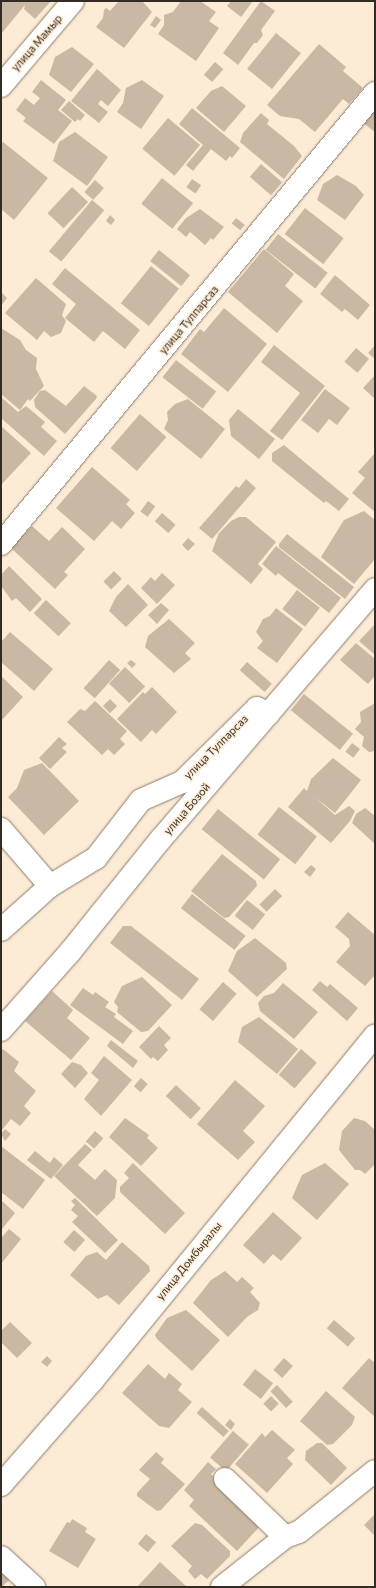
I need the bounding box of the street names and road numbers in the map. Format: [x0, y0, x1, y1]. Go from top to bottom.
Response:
street label: улица Мамыр [9, 12, 65, 74]
street label: улица Тулпарсаз [157, 283, 221, 357]
street label: улица Тулпарсаз [181, 712, 251, 782]
street label: улица Бозой [161, 781, 213, 837]
street label: улица Домбыралы [154, 1219, 224, 1303]

